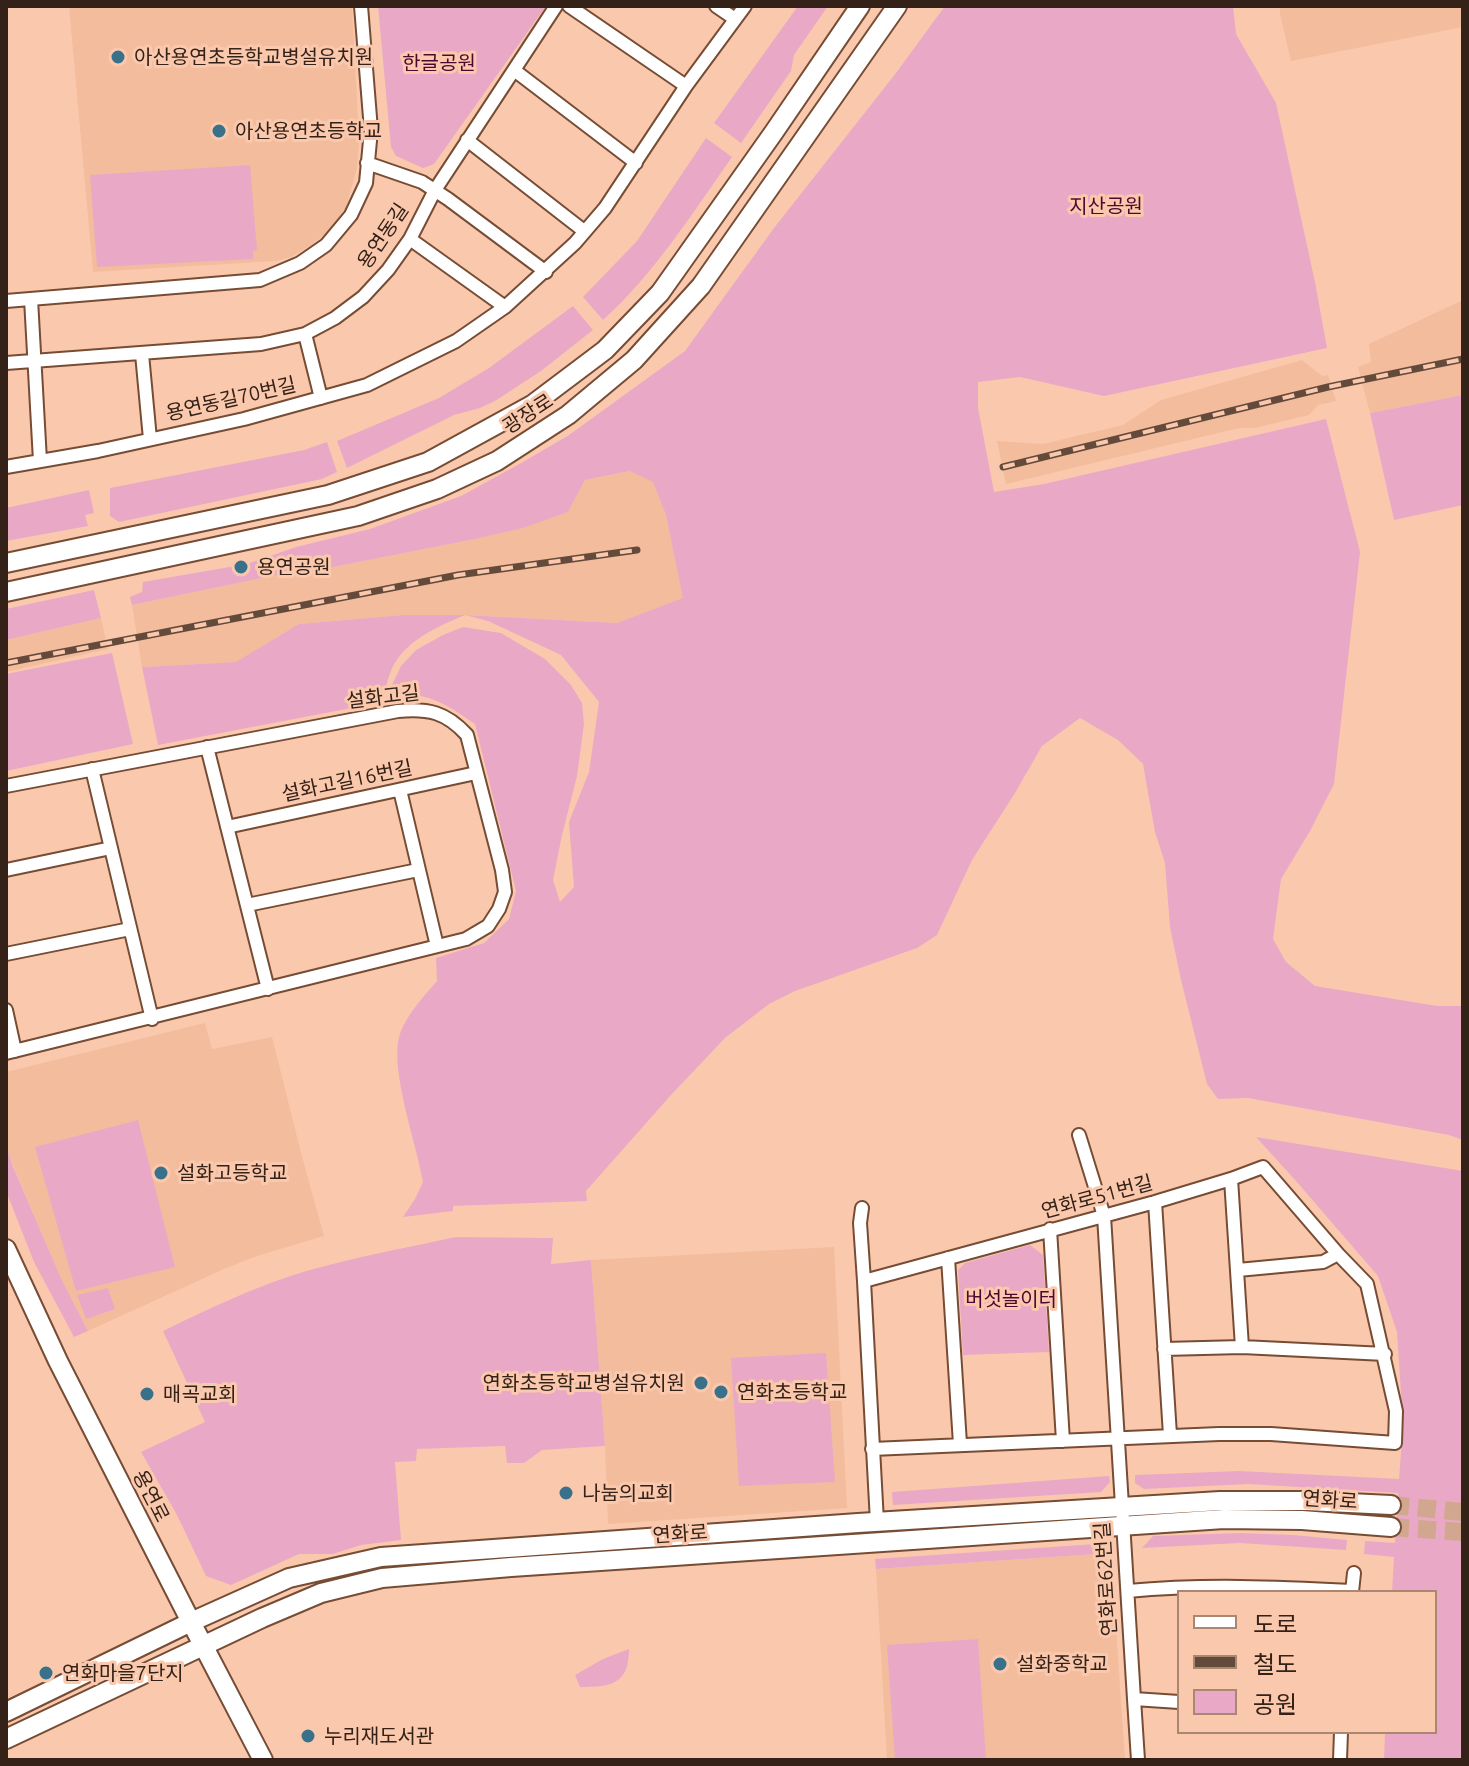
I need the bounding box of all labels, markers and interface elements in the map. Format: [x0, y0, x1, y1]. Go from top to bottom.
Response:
place label: 아산용연초등학교병설유치원 [134, 45, 373, 69]
marker: 아산용연초등학교병설유치원 [109, 48, 127, 66]
park label: 한글공원 [402, 51, 476, 75]
place label: 아산용연초등학교 [235, 119, 382, 143]
marker: 아산용연초등학교 [210, 122, 228, 140]
park label: 지산공원 [1069, 194, 1143, 218]
street label: 용연동길 [352, 199, 414, 273]
street label: 용연동길70번길 [164, 372, 298, 426]
street label: 광장로 [498, 389, 558, 439]
place label: 용연공원 [257, 555, 331, 579]
marker: 용연공원 [232, 558, 250, 576]
street label: 설화고길 [345, 681, 421, 713]
street label: 설화고길16번길 [279, 755, 415, 807]
place label: 설화고등학교 [177, 1161, 287, 1185]
marker: 설화고등학교 [152, 1164, 170, 1182]
street label: 연화로51번길 [1039, 1171, 1155, 1223]
park label: 버섯놀이터 [965, 1287, 1057, 1311]
place label: 연화초등학교병설유치원 [483, 1371, 685, 1395]
marker: 연화초등학교병설유치원 [692, 1374, 710, 1392]
place label: 연화초등학교 [737, 1380, 847, 1404]
place label: 매곡교회 [163, 1382, 237, 1406]
marker: 연화초등학교 [712, 1383, 730, 1401]
marker: 매곡교회 [138, 1385, 156, 1403]
street label: 용연로 [128, 1466, 174, 1526]
place label: 나눔의교회 [582, 1481, 674, 1505]
marker: 나눔의교회 [557, 1484, 575, 1502]
street label: 연화로 [1302, 1486, 1358, 1514]
street label: 연화로 [652, 1520, 708, 1548]
street label: 연화로62번길 [1090, 1521, 1122, 1637]
legend [1177, 1590, 1437, 1734]
text: 도로 [1253, 1611, 1297, 1638]
text: 철도 [1253, 1651, 1297, 1678]
place label: 설화중학교 [1016, 1652, 1108, 1676]
marker: 설화중학교 [991, 1655, 1009, 1673]
place label: 연화마을7단지 [62, 1661, 184, 1685]
marker: 연화마을7단지 [37, 1664, 55, 1682]
text: 공원 [1253, 1691, 1297, 1718]
place label: 누리재도서관 [324, 1724, 434, 1748]
marker: 누리재도서관 [299, 1727, 317, 1745]

